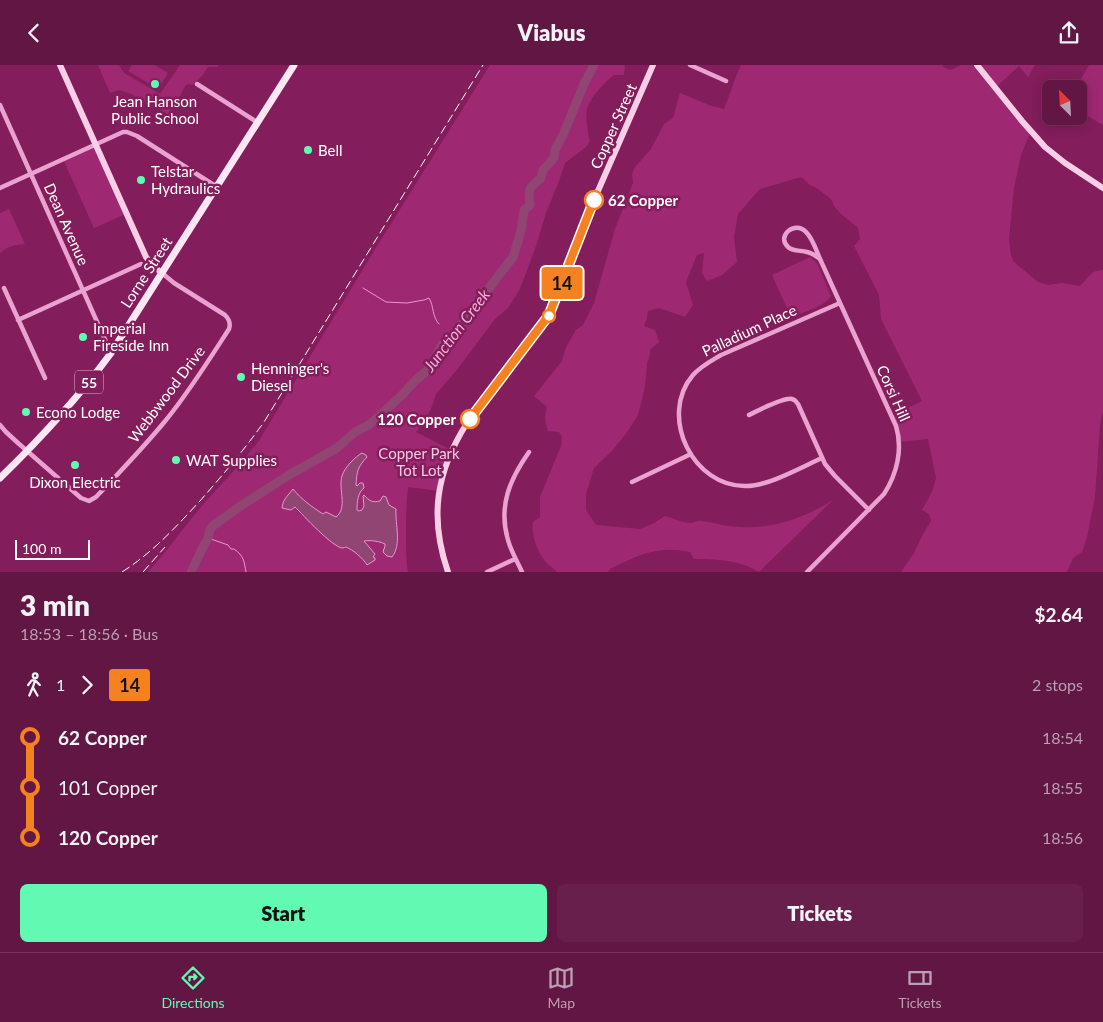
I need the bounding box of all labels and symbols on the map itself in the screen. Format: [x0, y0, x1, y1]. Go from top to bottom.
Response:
marker: Jean Hanson Public School [149, 78, 161, 90]
street label: Copper Street [586, 80, 640, 171]
north arrow [1042, 80, 1088, 125]
place label: Jean Hanson Public School [111, 92, 199, 127]
place label: Bell [318, 141, 343, 159]
marker: Bell [302, 144, 314, 156]
place label: Telstar Hydraulics [151, 162, 220, 197]
marker: Telstar Hydraulics [135, 174, 147, 186]
street label: Dean Avenue [41, 180, 93, 268]
marker: 62 Copper [584, 190, 604, 210]
place label: 62 Copper [608, 191, 678, 209]
street label: Lorne Street [116, 233, 176, 311]
line badge: 14 [540, 267, 584, 299]
water label: Junction Creek [418, 285, 493, 376]
street label: Palladium Place [699, 300, 799, 360]
unlabelled marker [542, 309, 556, 323]
place label: Imperial Fireside Inn [93, 319, 169, 354]
marker: Imperial Fireside Inn [77, 331, 89, 343]
street label: Webbwood Drive [124, 342, 208, 446]
place label: Henninger's Diesel [251, 359, 329, 394]
street label: Corsi Hill [874, 362, 914, 424]
road number: 55 [75, 371, 103, 393]
marker: Henninger's Diesel [235, 371, 247, 383]
place label: Econo Lodge [36, 403, 120, 421]
marker: Econo Lodge [20, 406, 32, 418]
marker: 120 Copper [460, 409, 480, 429]
place label: 120 Copper [377, 410, 456, 428]
park label: Copper Park Tot Lot [378, 444, 460, 479]
place label: WAT Supplies [186, 451, 277, 469]
marker: WAT Supplies [170, 454, 182, 466]
marker: Dixon Electric [69, 459, 81, 471]
place label: Dixon Electric [29, 473, 121, 491]
scale bar [15, 537, 90, 560]

